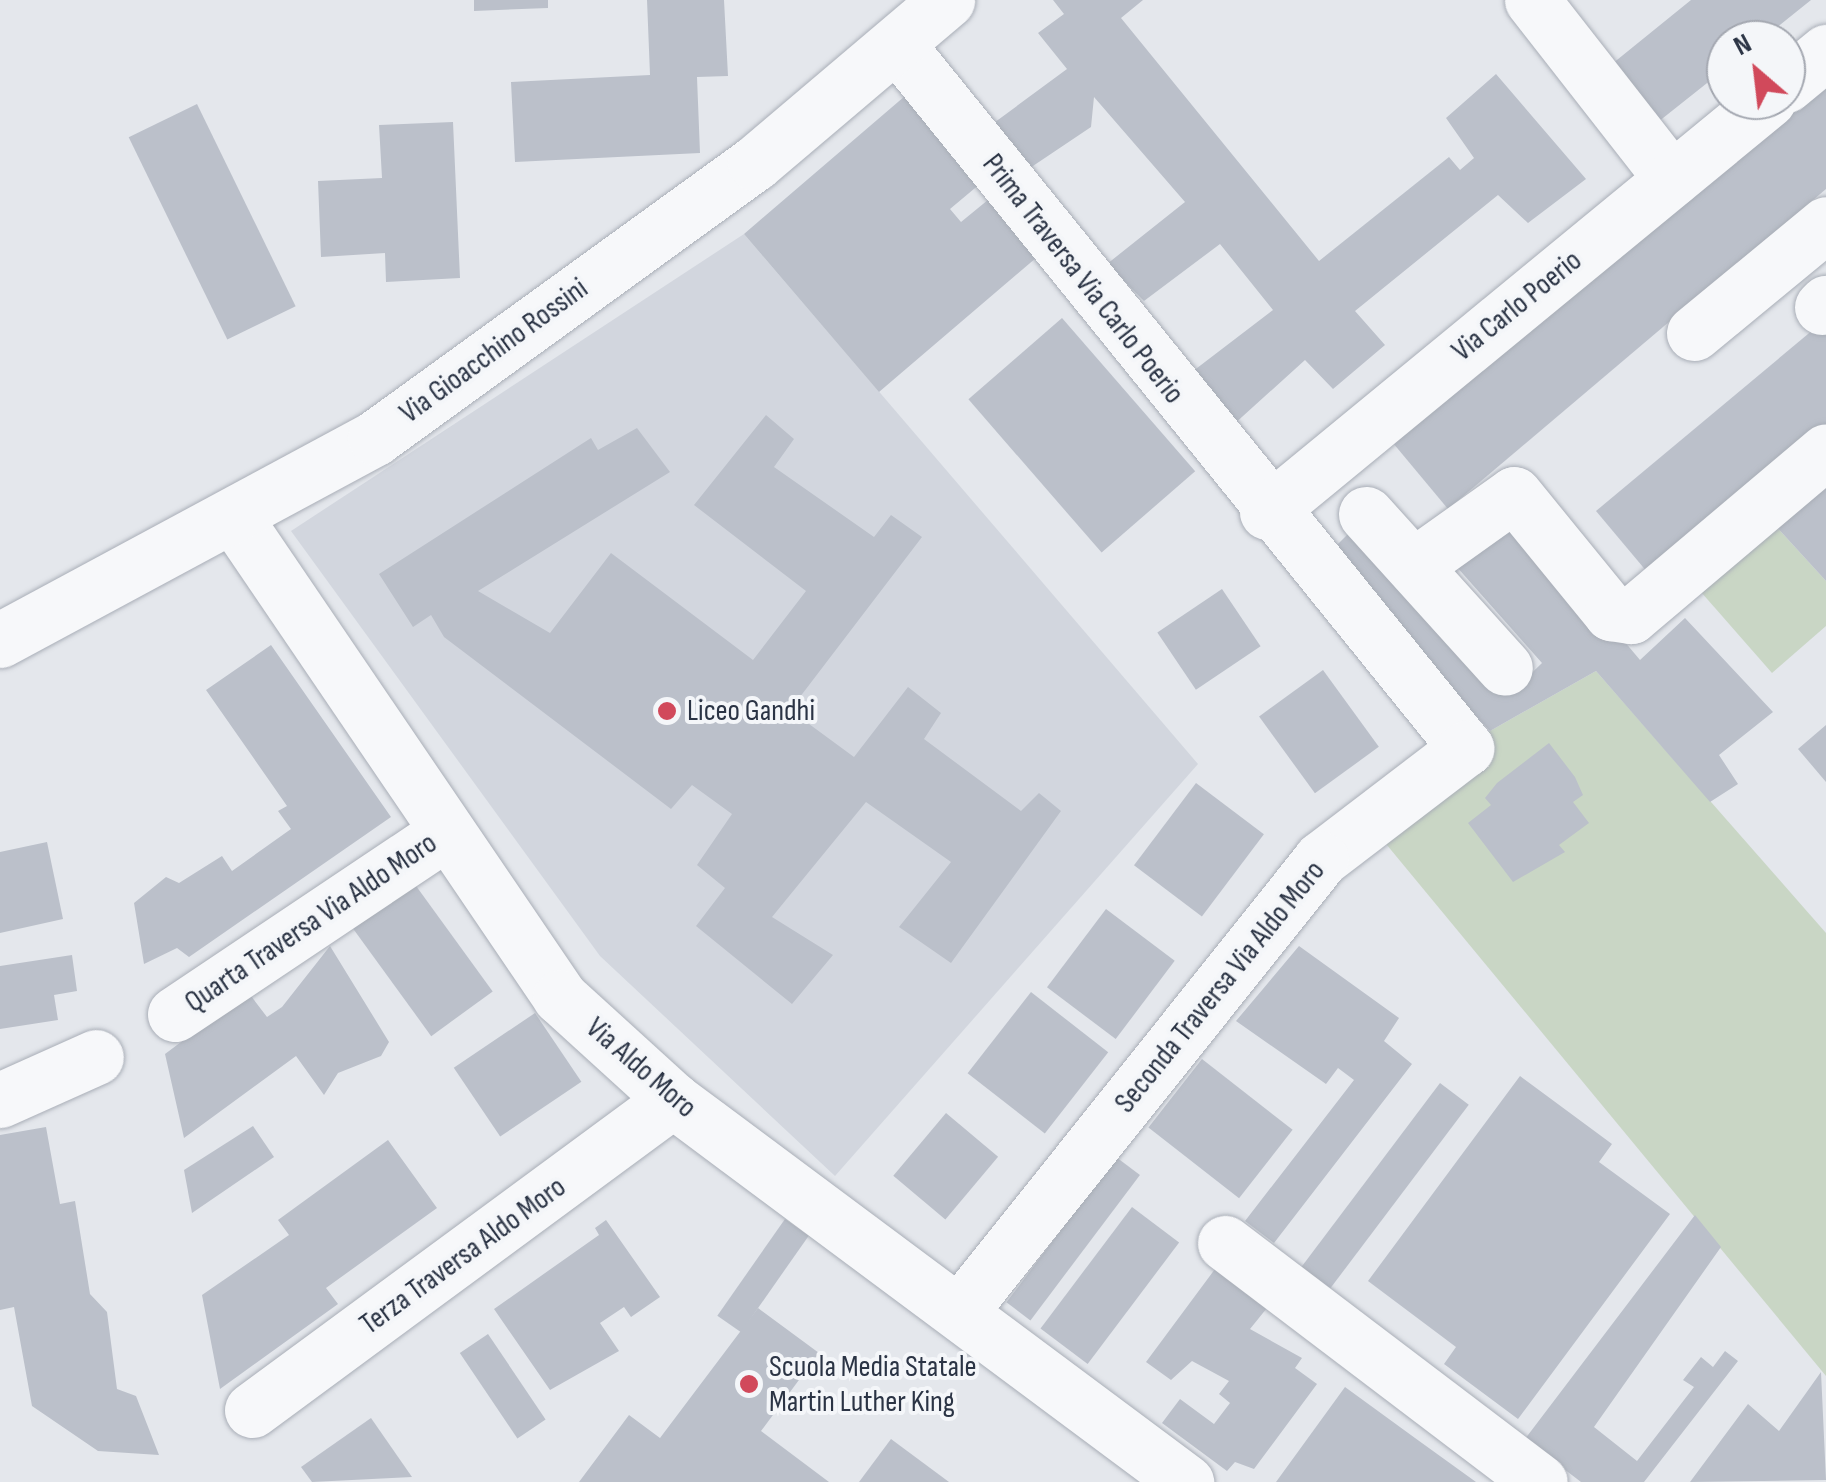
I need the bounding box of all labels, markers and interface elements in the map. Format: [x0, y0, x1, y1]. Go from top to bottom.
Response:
north arrow [1706, 20, 1806, 120]
text: N [1728, 27, 1757, 63]
street label: Prima Traversa Via Carlo Poerio [974, 147, 1192, 411]
street label: Via Carlo Poerio [1445, 243, 1589, 369]
street label: Via Gioacchino Rossini [393, 271, 595, 431]
place label: Liceo Gandhi [687, 693, 815, 729]
marker: Liceo Gandhi [656, 700, 678, 722]
street label: Quarta Traversa Via Aldo Moro [178, 825, 444, 1021]
street label: Seconda Traversa Via Aldo Moro [1107, 854, 1333, 1120]
street label: Via Aldo Moro [578, 1010, 704, 1126]
street label: Terza Traversa Aldo Moro [353, 1169, 573, 1343]
place label: Scuola Media Statale Martin Luther King [769, 1349, 977, 1420]
marker: Scuola Media Statale Martin Luther King [738, 1373, 760, 1395]

